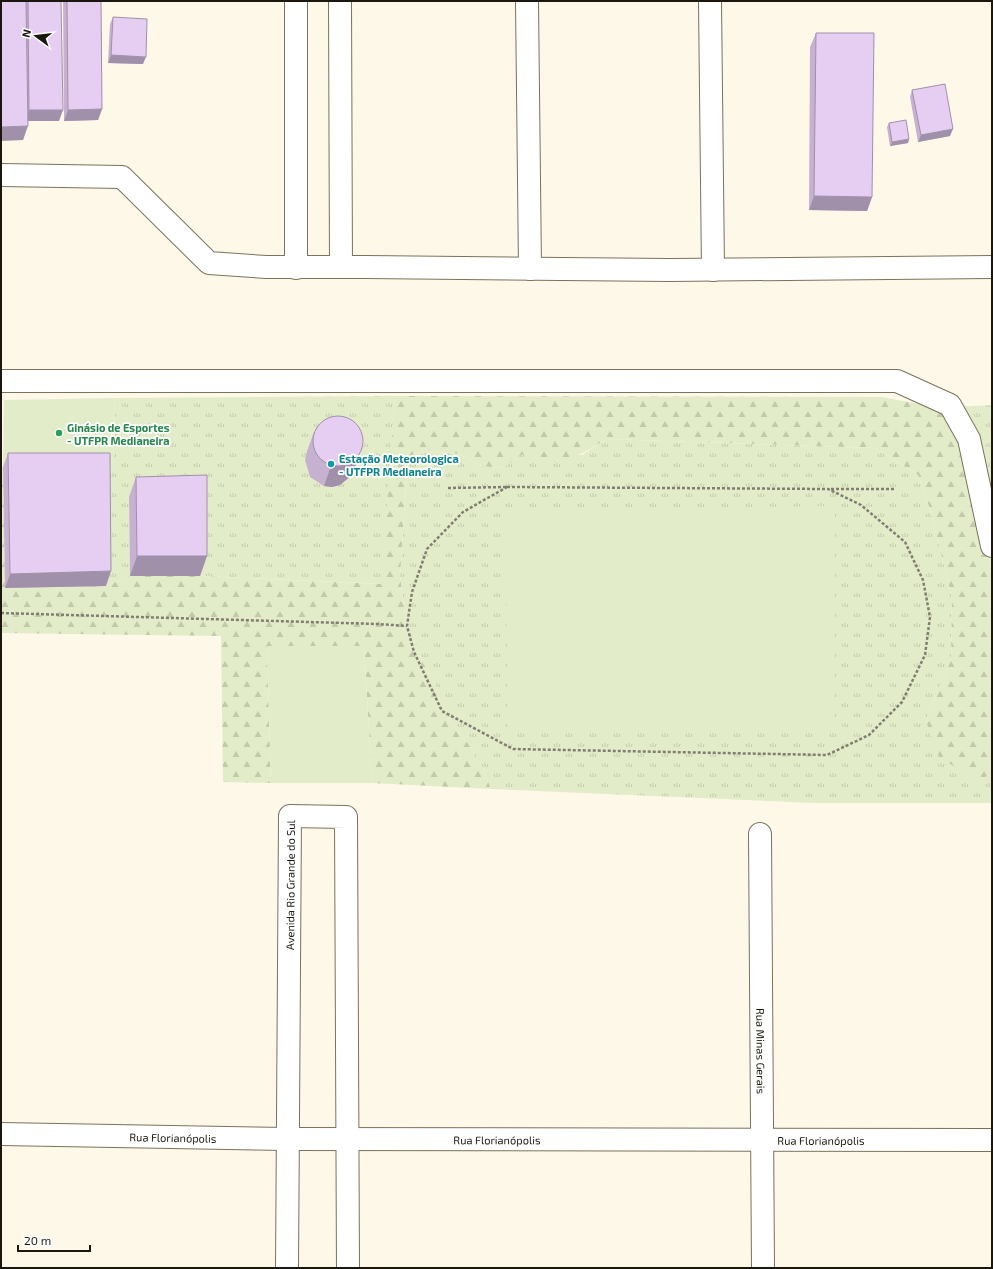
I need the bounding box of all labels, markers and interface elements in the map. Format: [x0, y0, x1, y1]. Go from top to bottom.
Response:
north arrow [16, 16, 56, 56]
text: N [19, 28, 33, 39]
place label: Ginásio de Esportes - UTFPR Medianeira [67, 421, 170, 447]
marker: Ginásio de Esportes - UTFPR Medianeira [54, 428, 64, 438]
place label: Estação Meteorologica - UTFPR Medianeira [339, 452, 459, 478]
marker: Estação Meteorologica - UTFPR Medianeira [326, 459, 336, 469]
street label: Avenida Rio Grande do Sul [283, 819, 296, 950]
street label: Rua Minas Gerais [755, 1008, 768, 1095]
street label: Rua Florianópolis [129, 1130, 217, 1144]
street label: Rua Florianópolis [453, 1133, 541, 1146]
street label: Rua Florianópolis [777, 1133, 865, 1146]
scale bar [18, 1227, 90, 1253]
text: 20 m [24, 1233, 51, 1247]

